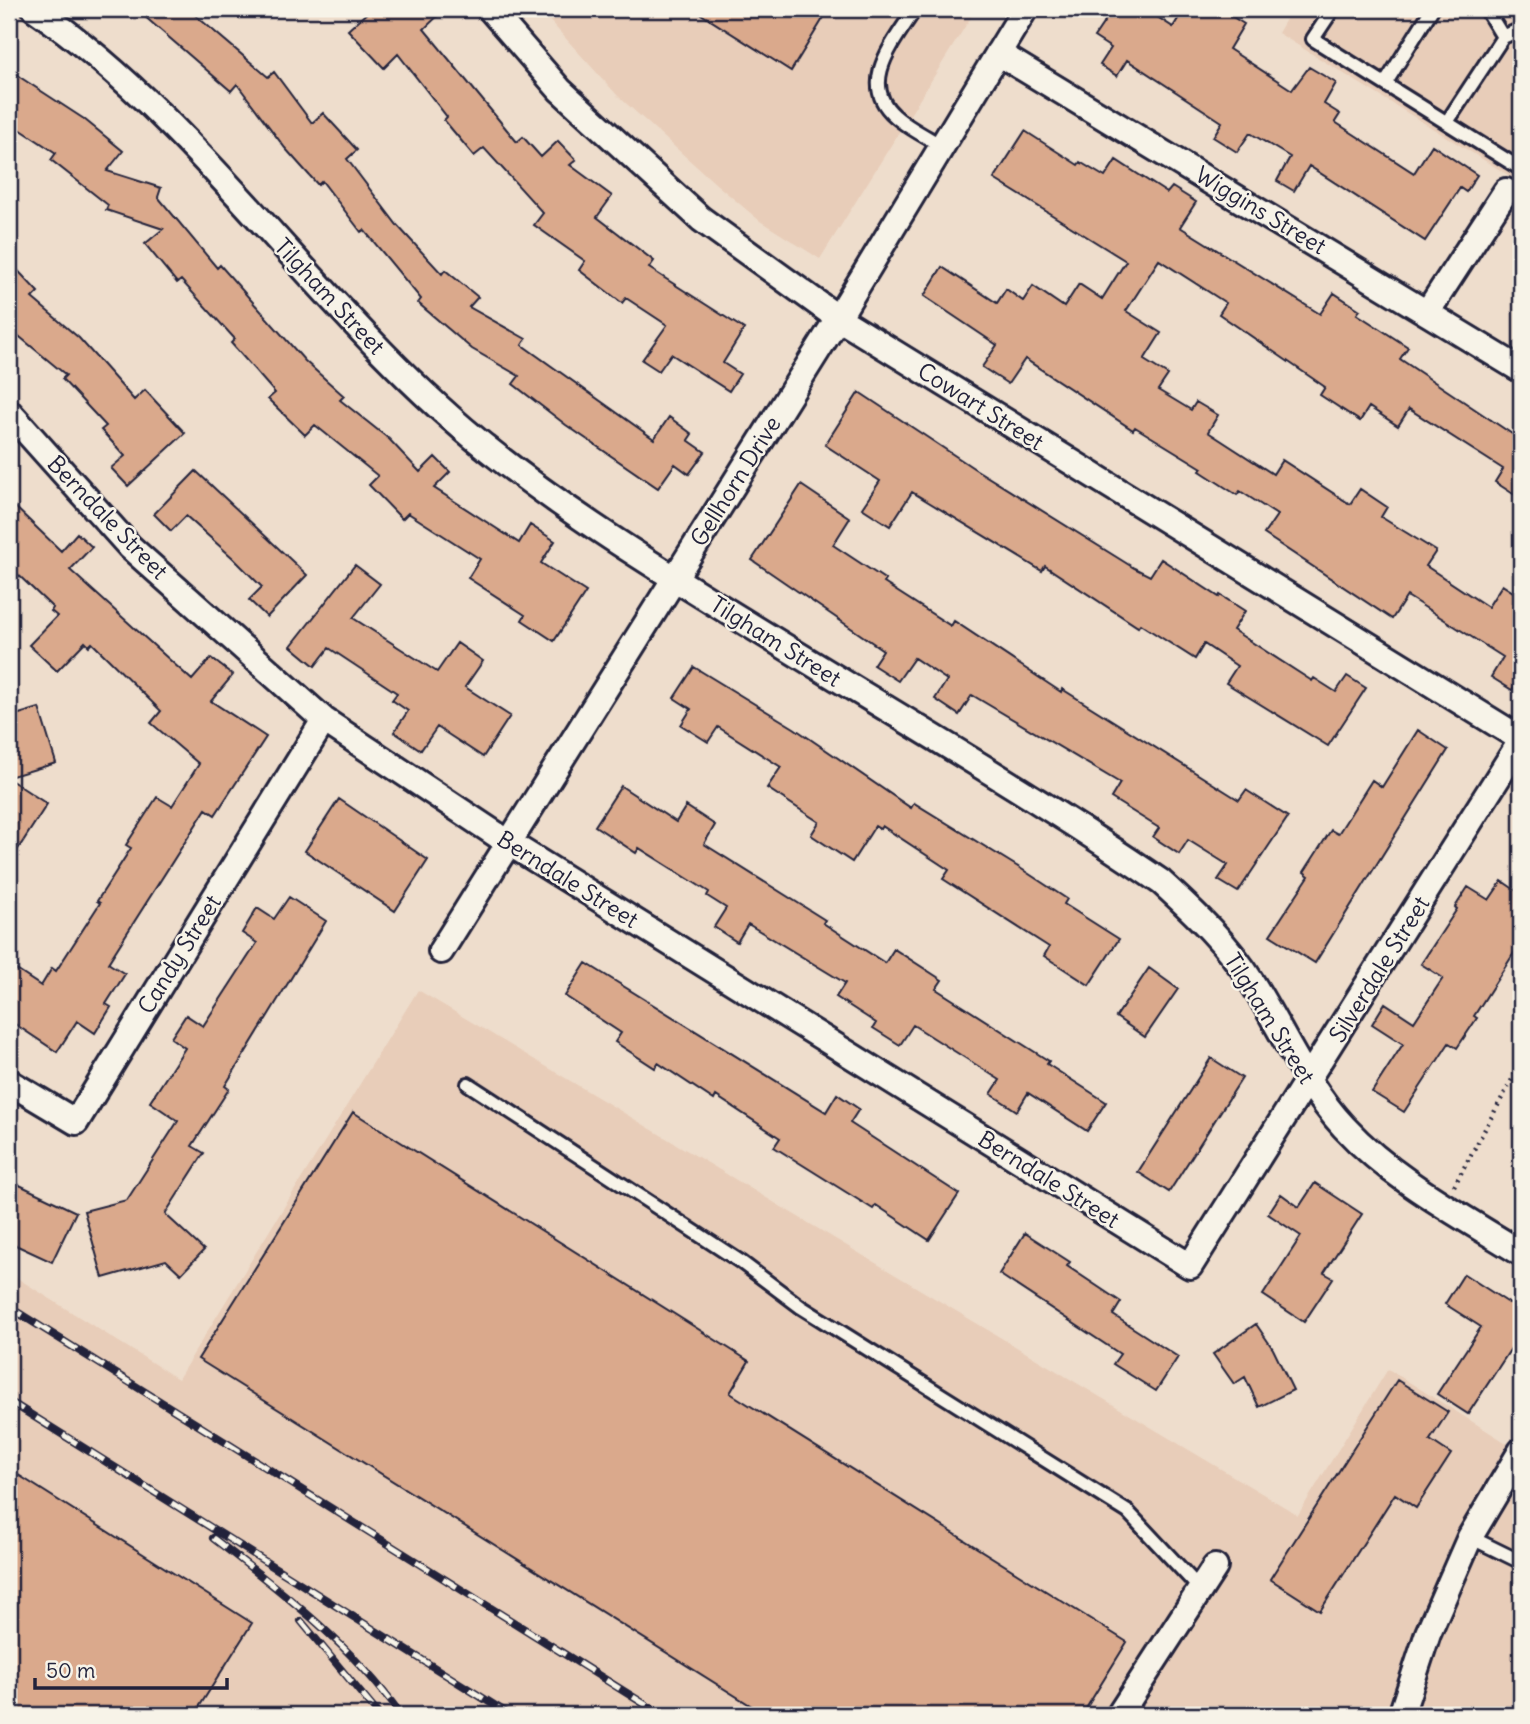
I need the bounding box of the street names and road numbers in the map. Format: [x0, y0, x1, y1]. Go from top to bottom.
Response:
street label: Wiggins Street [1190, 160, 1332, 261]
street label: Tilgham Street [269, 232, 391, 360]
street label: Cowart Street [913, 356, 1050, 456]
street label: Gellhorn Drive [683, 411, 787, 551]
street label: Berndale Street [42, 449, 175, 585]
street label: Tilgham Street [705, 589, 847, 693]
street label: Berndale Street [492, 824, 644, 934]
street label: Candy Street [131, 889, 227, 1019]
street label: Silverdale Street [1322, 890, 1436, 1047]
street label: Tilgham Street [1218, 947, 1322, 1089]
street label: Berndale Street [973, 1124, 1125, 1234]

